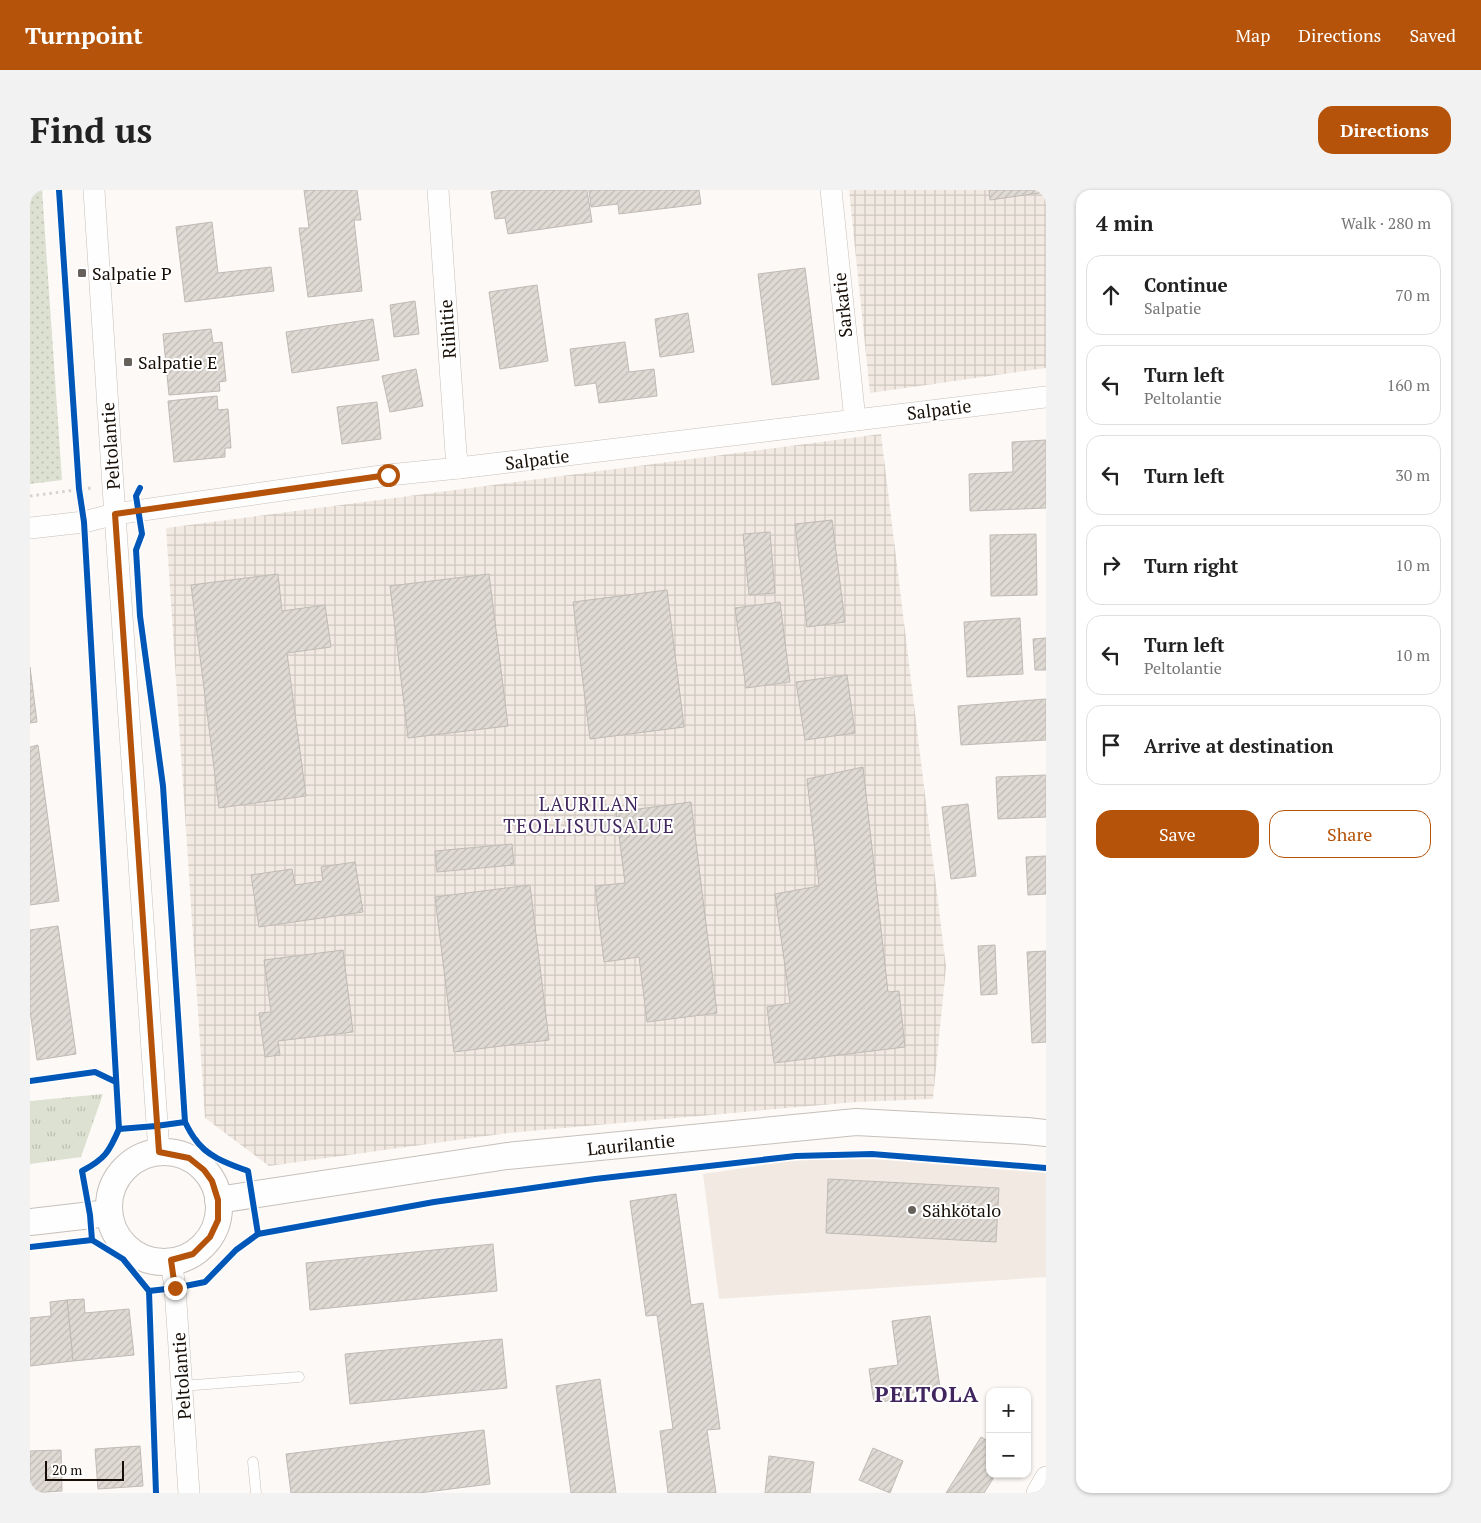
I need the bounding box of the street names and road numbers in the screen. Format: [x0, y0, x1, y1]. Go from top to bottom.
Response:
street label: Sarkatie [827, 271, 857, 339]
street label: Riihitie [433, 299, 461, 359]
street label: Salpatie [905, 393, 973, 425]
street label: Peltolantie [95, 401, 125, 491]
street label: Salpatie [503, 443, 571, 475]
street label: Laurilantie [586, 1127, 676, 1161]
street label: Peltolantie [166, 1331, 196, 1421]

